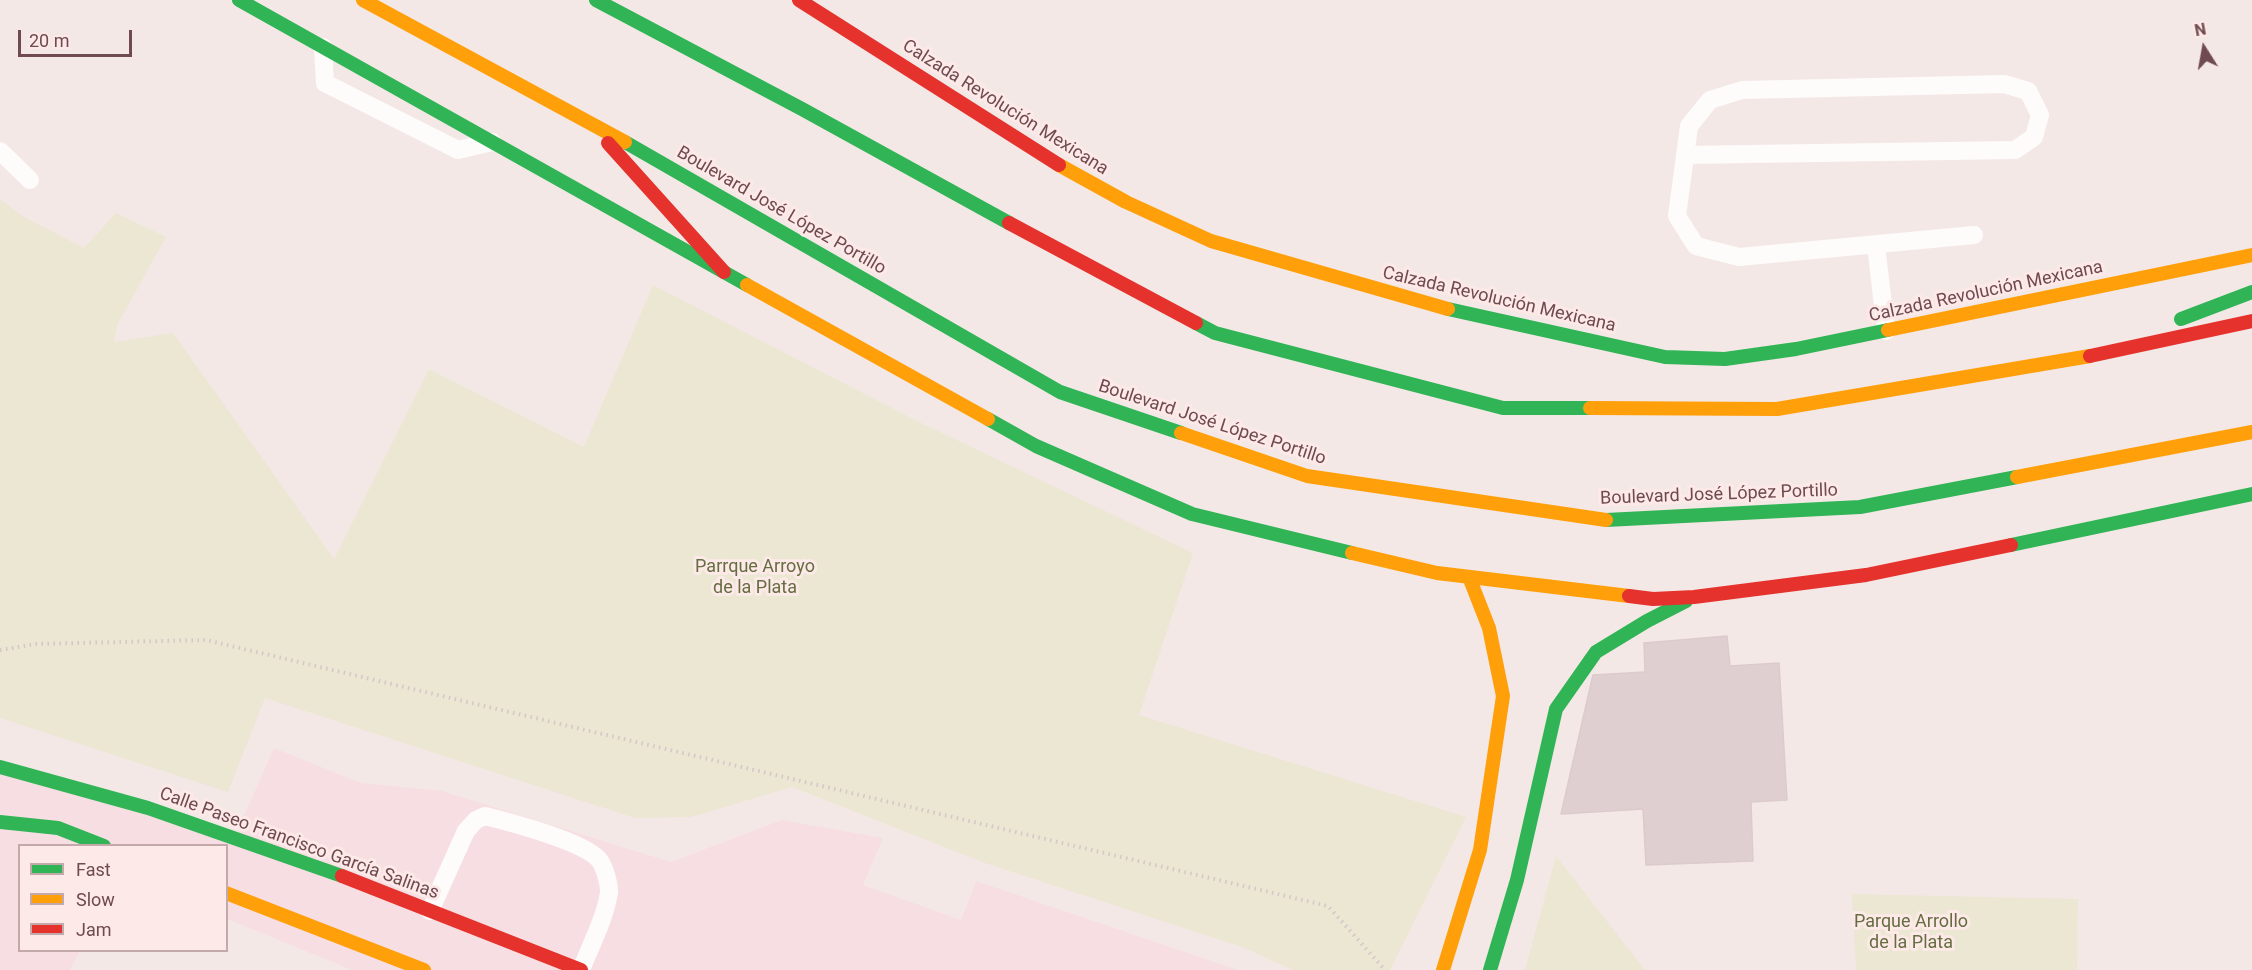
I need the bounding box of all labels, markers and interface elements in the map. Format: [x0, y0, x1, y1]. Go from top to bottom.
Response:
scale bar [21, 18, 135, 56]
north arrow [2174, 18, 2234, 78]
text: N [2193, 19, 2208, 40]
text: 20 m [29, 30, 69, 51]
street label: Calzada Revolución Mexicana [898, 36, 1112, 180]
street label: Boulevard José López Portillo [673, 142, 889, 280]
street label: Calzada Revolución Mexicana [1867, 257, 2105, 327]
street label: Calzada Revolución Mexicana [1380, 263, 1618, 337]
street label: Boulevard José López Portillo [1095, 376, 1329, 470]
street label: Boulevard José López Portillo [1600, 480, 1838, 510]
park label: Parrque Arroyo de la Plata [695, 556, 815, 598]
street label: Calle Paseo Francisco García Salinas [156, 783, 442, 905]
legend [18, 844, 228, 952]
text: Fast [76, 859, 111, 880]
text: Slow [76, 889, 115, 910]
park label: Parque Arrollo de la Plata [1854, 911, 1968, 954]
text: Jam [76, 919, 112, 940]

